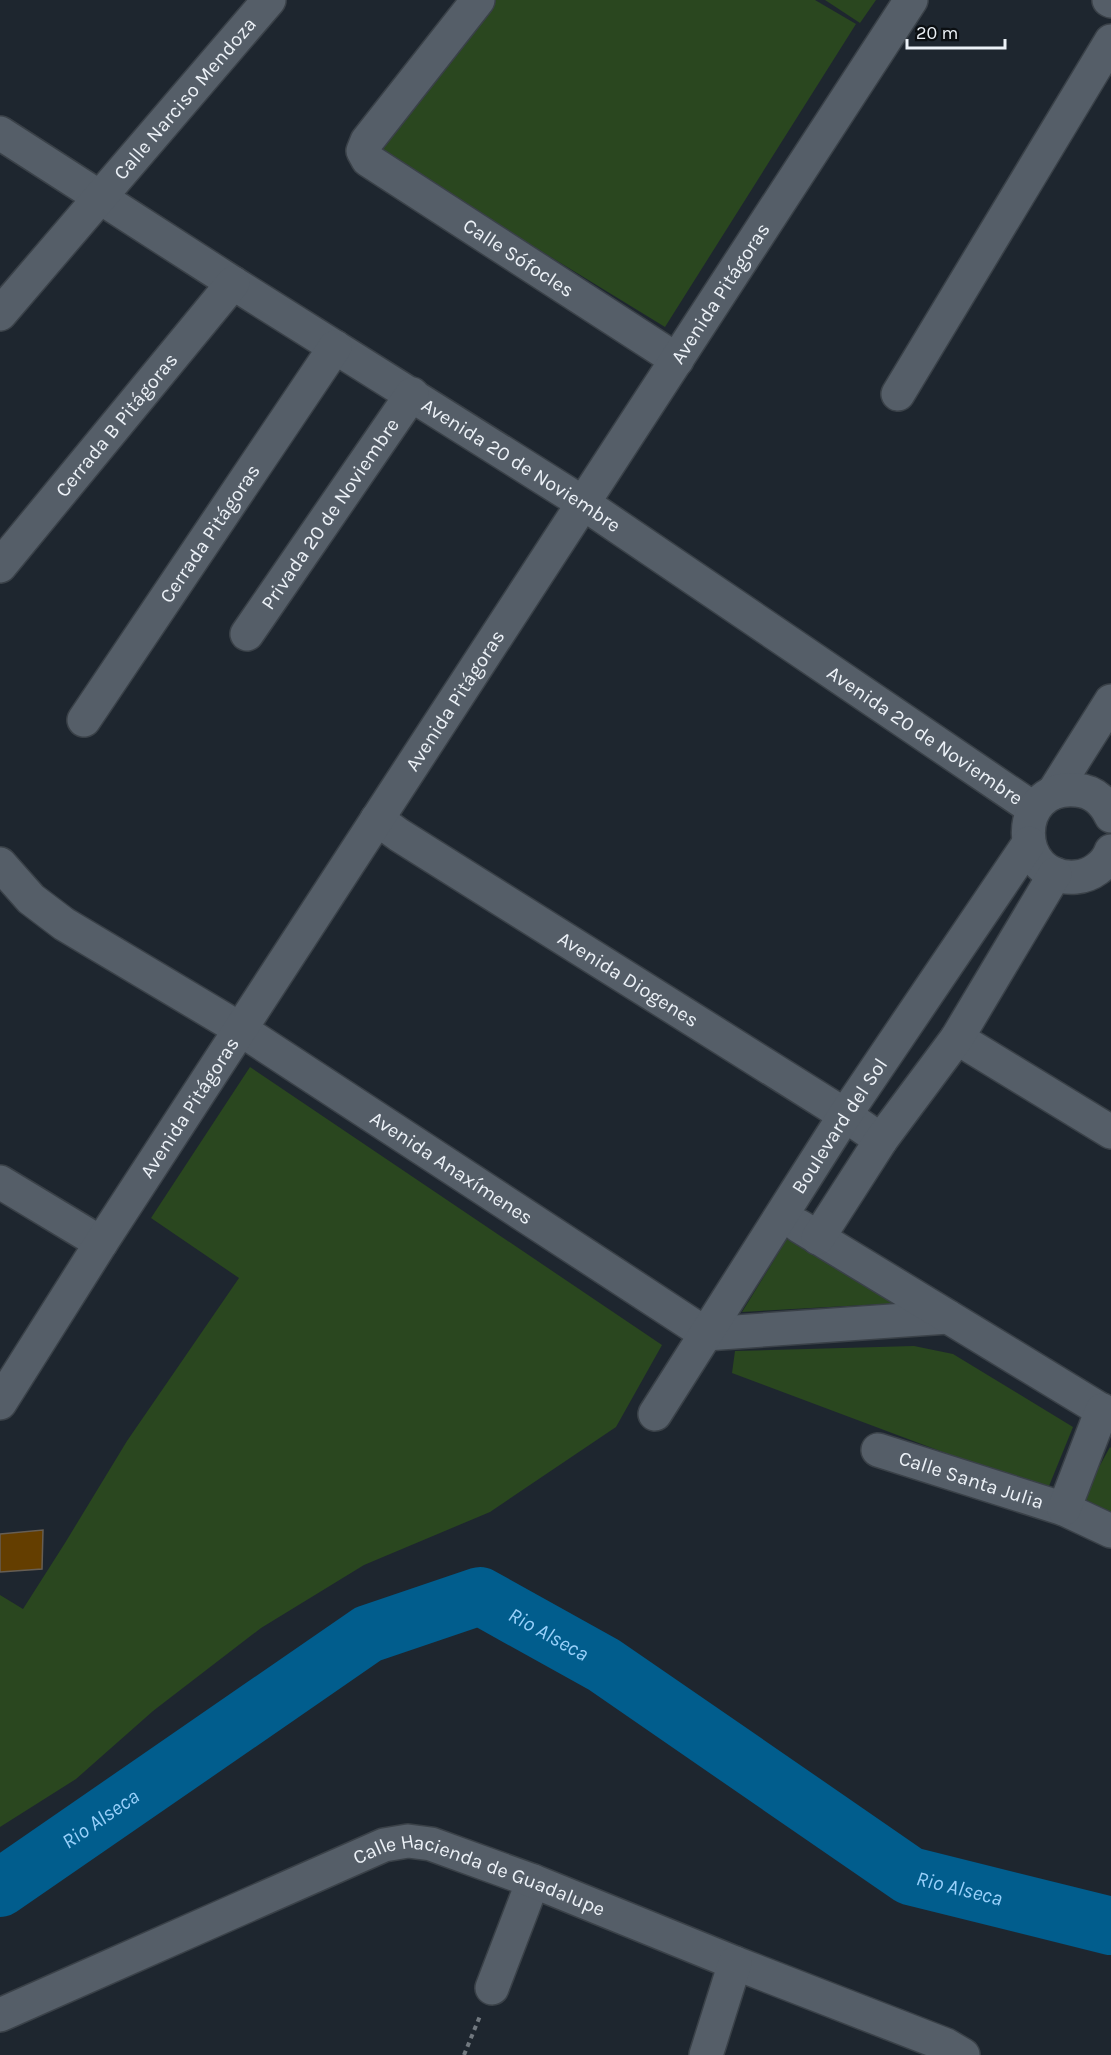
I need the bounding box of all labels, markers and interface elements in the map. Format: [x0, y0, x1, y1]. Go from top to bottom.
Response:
scale bar [907, 12, 1004, 50]
street label: Calle Narciso Mendoza [109, 13, 261, 185]
text: 20 m [916, 22, 958, 44]
street label: Calle Sófocles [459, 214, 578, 302]
street label: Avenida Pitágoras [666, 219, 775, 368]
street label: Cerrada B Pitágoras [51, 348, 183, 502]
street label: Avenida 20 de Noviembre [417, 394, 625, 537]
street label: Privada 20 de Noviembre [256, 414, 404, 614]
street label: Cerrada Pitágoras [155, 460, 265, 607]
street label: Avenida Pitágoras [401, 626, 509, 775]
street label: Avenida 20 de Noviembre [823, 661, 1027, 810]
street label: Avenida Diogenes [554, 927, 703, 1032]
street label: Avenida Pitágoras [135, 1033, 244, 1183]
street label: Boulevard del Sol [787, 1054, 892, 1198]
street label: Avenida Anaxímenes [366, 1106, 537, 1229]
street label: Calle Santa Julia [896, 1446, 1047, 1514]
water label: Rio Alseca [504, 1602, 593, 1666]
water label: Rio Alseca [57, 1784, 144, 1854]
street label: Calle Hacienda de Guadalupe [350, 1829, 608, 1921]
water label: Rio Alseca [914, 1866, 1005, 1911]

